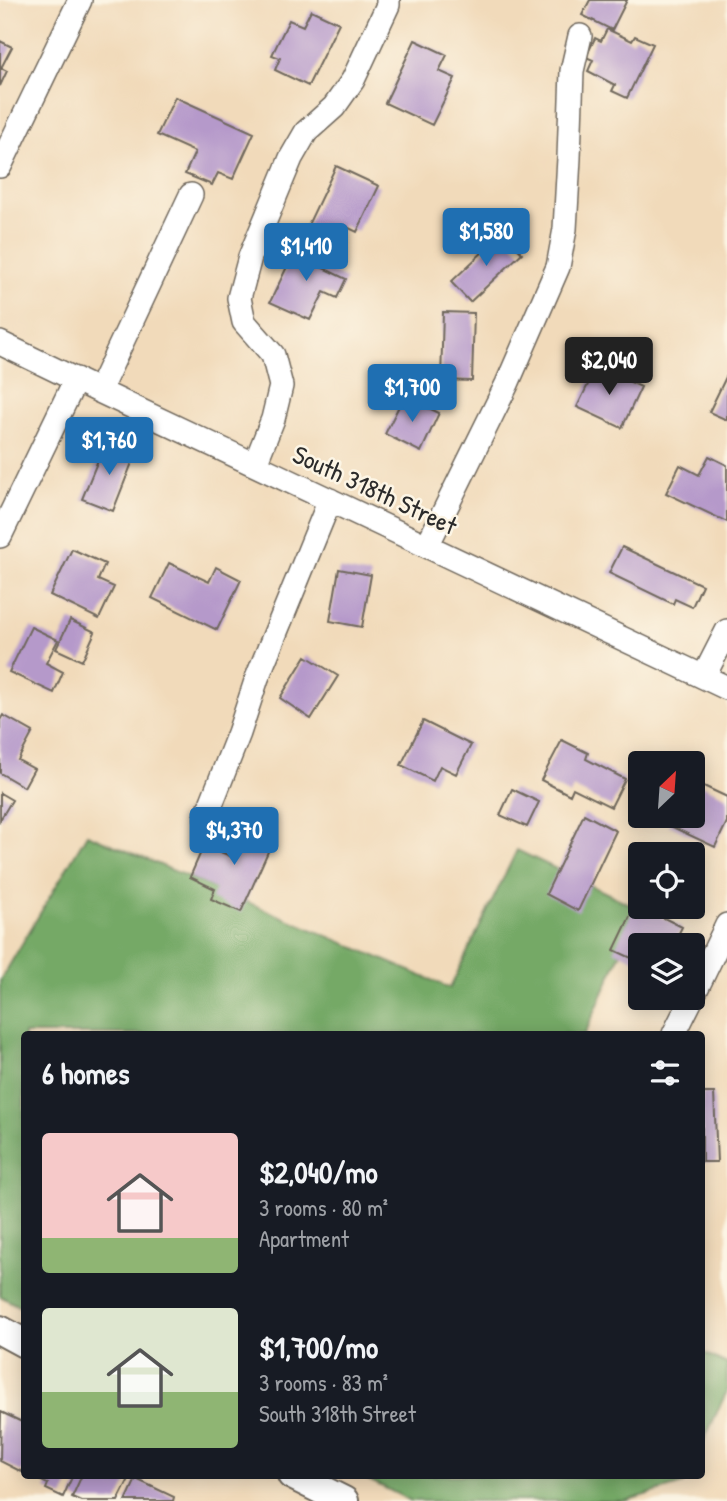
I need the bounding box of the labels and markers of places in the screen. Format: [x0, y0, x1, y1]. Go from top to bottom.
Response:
pin: $1,580 [429, 208, 543, 268]
pin: $1,410 [249, 224, 363, 283]
pin: $2,040 [552, 338, 666, 397]
pin: $1,700 [355, 364, 469, 424]
pin: $1,760 [52, 418, 166, 477]
pin: $4,370 [177, 808, 291, 867]

